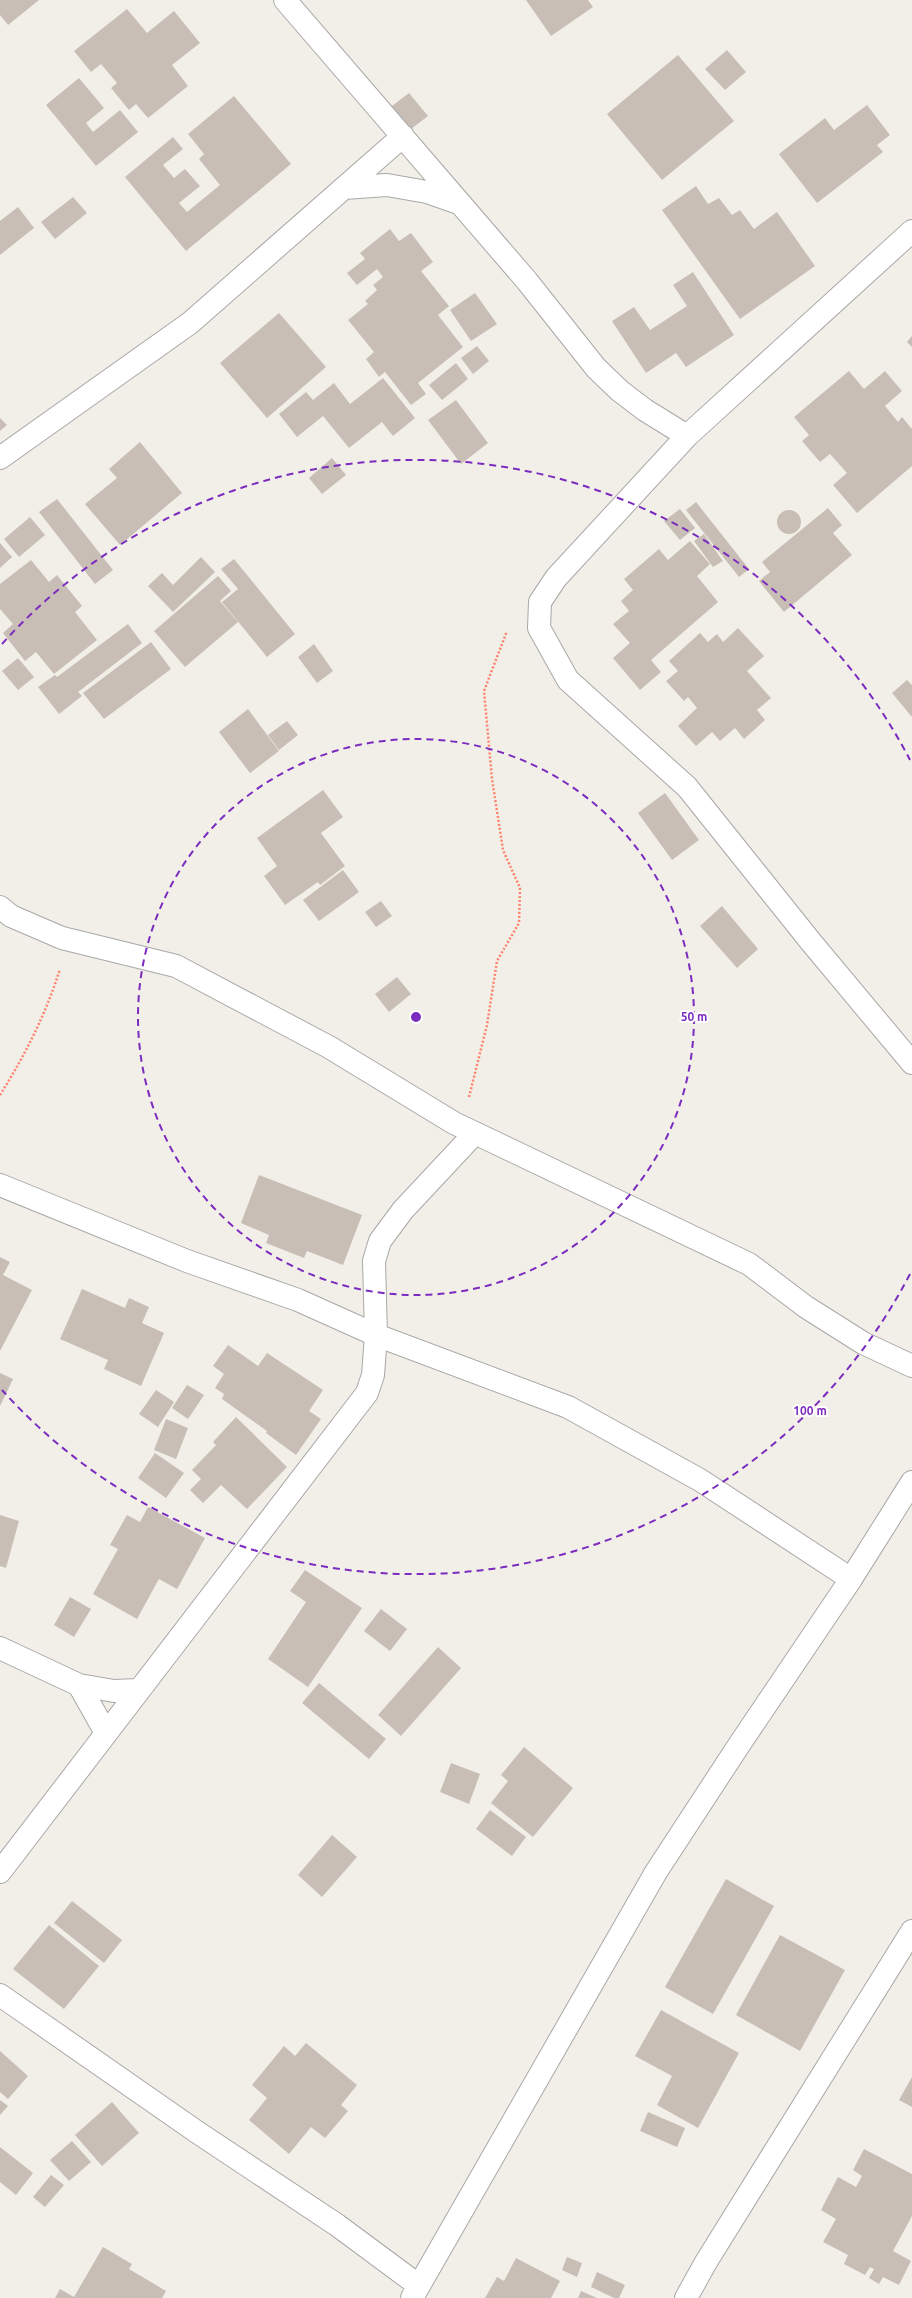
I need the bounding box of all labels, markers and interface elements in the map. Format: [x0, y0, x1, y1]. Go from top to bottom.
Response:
centre of rings [409, 1010, 423, 1024]
text: 50 m [681, 1010, 707, 1023]
text: 100 m [793, 1404, 827, 1417]

